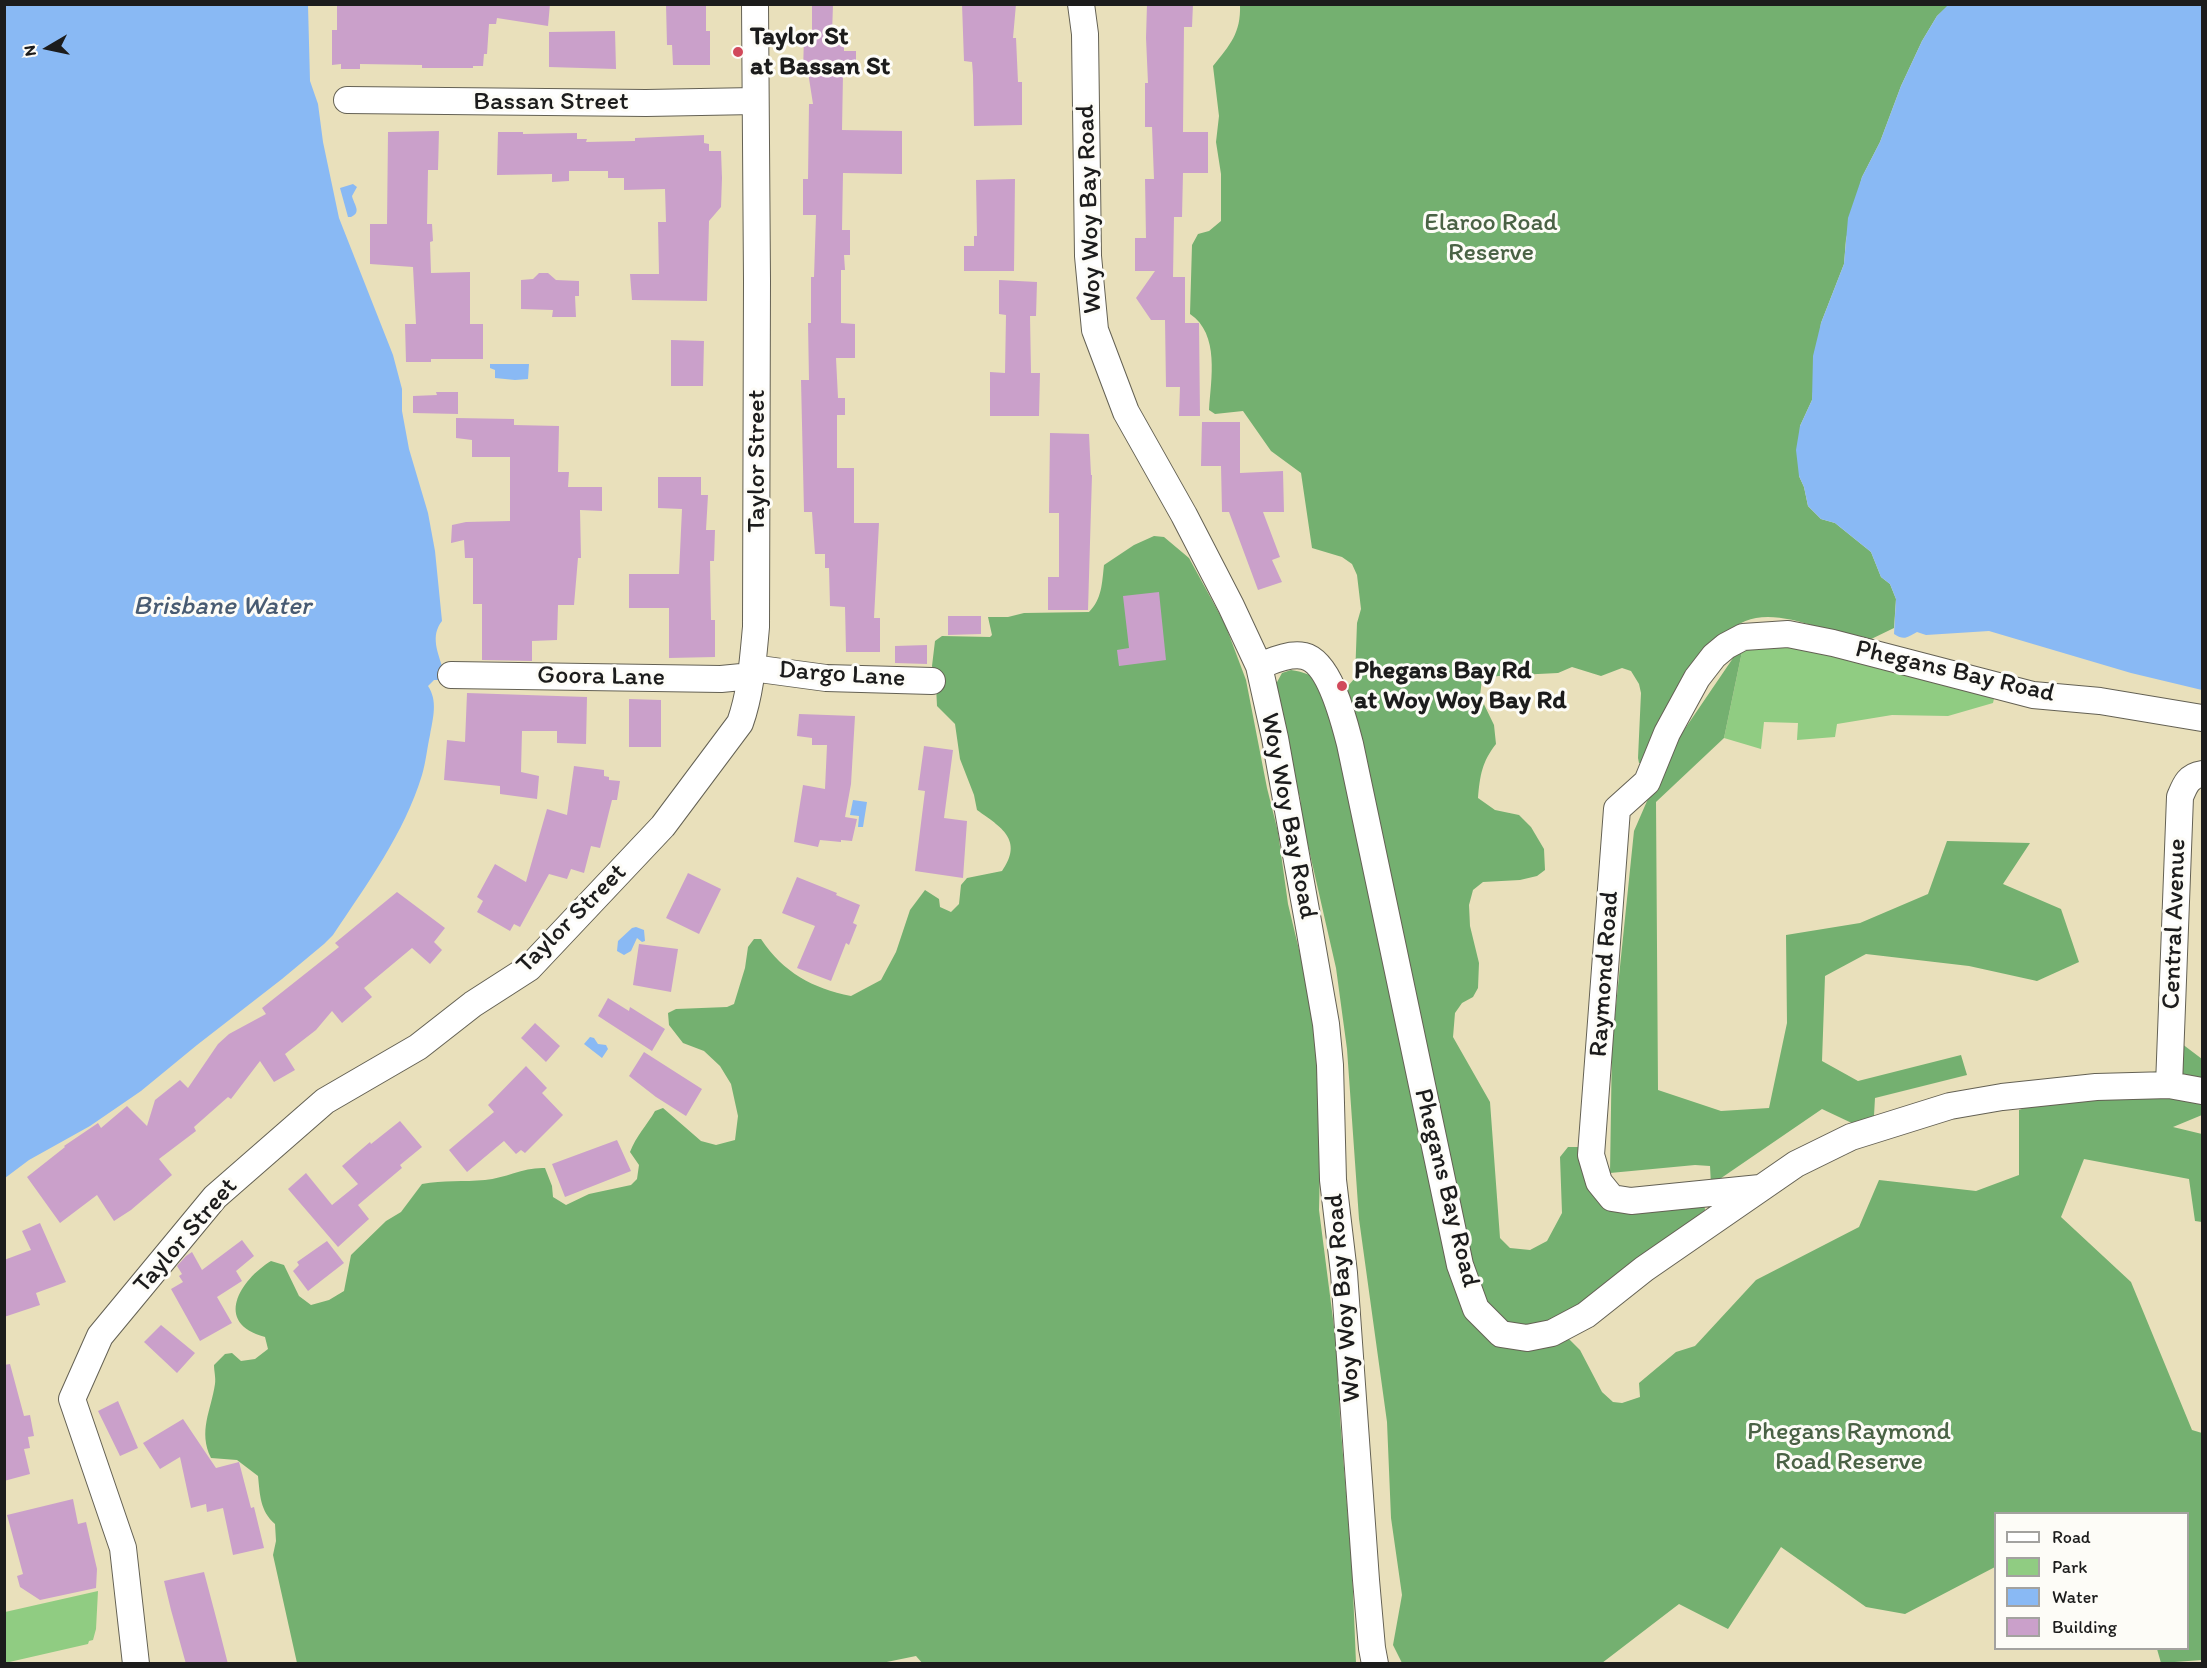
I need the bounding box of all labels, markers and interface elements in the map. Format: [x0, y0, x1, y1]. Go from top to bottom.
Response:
north arrow [18, 18, 78, 78]
place label: Taylor St at Bassan St [750, 21, 890, 82]
text: N [19, 44, 40, 58]
marker: Taylor St at Bassan St [731, 45, 745, 59]
street label: Bassan Street [473, 86, 629, 118]
street label: Woy Woy Bay Road [1071, 104, 1109, 314]
park label: Elaroo Road Reserve [1424, 207, 1558, 268]
street label: Taylor Street [741, 390, 773, 532]
water label: Brisbane Water [133, 591, 311, 623]
street label: Phegans Bay Road [1852, 634, 2058, 710]
street label: Dargo Lane [778, 655, 906, 695]
place label: Phegans Bay Rd at Woy Woy Bay Rd [1354, 655, 1566, 716]
street label: Goora Lane [537, 660, 665, 694]
marker: Phegans Bay Rd at Woy Woy Bay Rd [1335, 679, 1349, 693]
street label: Woy Woy Bay Road [1253, 710, 1323, 922]
street label: Central Avenue [2156, 838, 2194, 1010]
street label: Taylor Street [510, 857, 634, 981]
street label: Raymond Road [1584, 890, 1626, 1058]
street label: Phegans Bay Road [1406, 1085, 1486, 1291]
street label: Taylor Street [127, 1172, 245, 1300]
street label: Woy Woy Bay Road [1319, 1192, 1369, 1404]
park label: Phegans Raymond Road Reserve [1747, 1416, 1951, 1478]
legend [1994, 1512, 2189, 1650]
text: Road [2052, 1526, 2091, 1548]
text: Park [2052, 1556, 2087, 1578]
text: Water [2052, 1586, 2098, 1608]
text: Building [2052, 1616, 2117, 1638]

